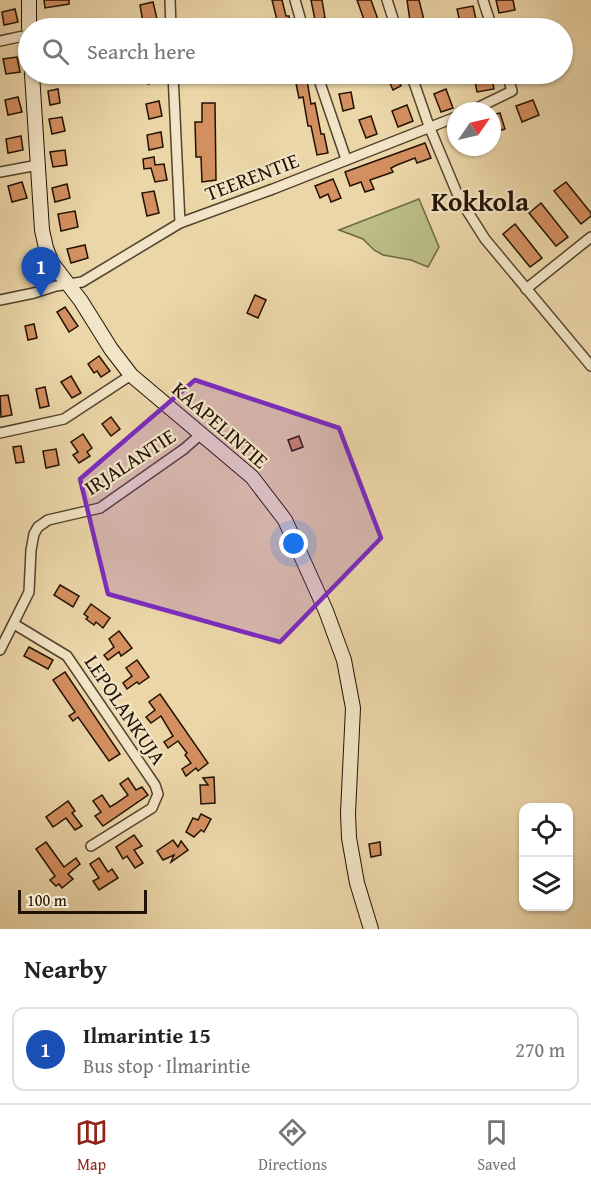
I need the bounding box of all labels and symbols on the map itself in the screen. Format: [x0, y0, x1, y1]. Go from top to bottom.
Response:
north arrow [447, 102, 501, 156]
street label: TEERENTIE [200, 144, 304, 209]
district label: Kokkola [431, 181, 529, 221]
pin: 1 [22, 248, 60, 297]
street label: KAAPELINTIE [165, 374, 276, 476]
street label: IRJALANTIE [78, 420, 182, 503]
your location [279, 529, 308, 558]
street label: LEPOLANKUJA [77, 648, 174, 771]
scale bar [18, 887, 147, 914]

